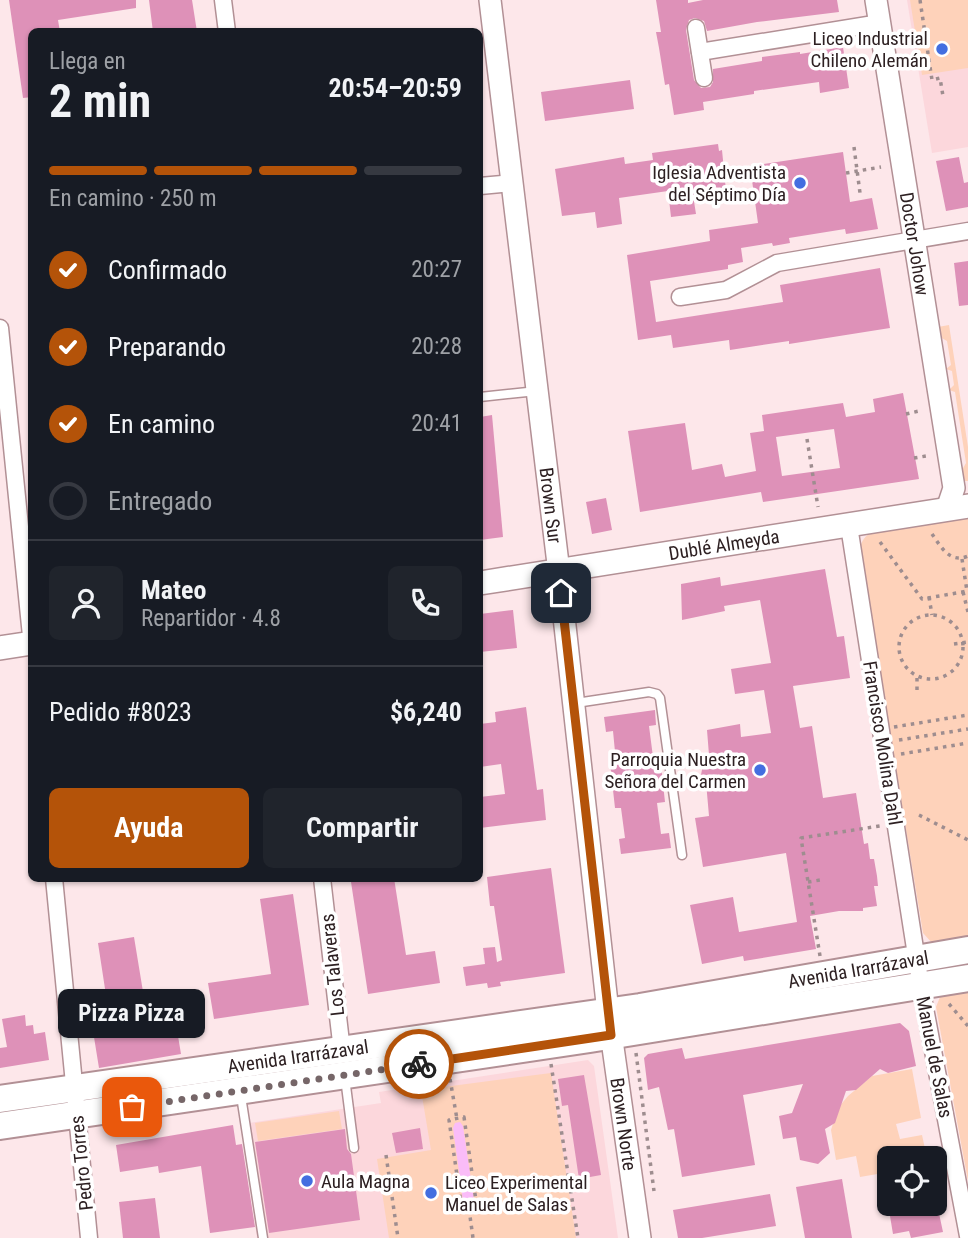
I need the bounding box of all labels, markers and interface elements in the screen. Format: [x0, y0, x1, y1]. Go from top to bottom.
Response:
place label: Liceo Industrial Chileno Alemán [810, 27, 928, 72]
marker: Liceo Industrial Chileno Alemán [934, 41, 950, 57]
text: Llega en [49, 48, 126, 75]
text: 20:54–20:59 [328, 73, 462, 103]
text: 2 min [49, 74, 151, 128]
place label: Iglesia Adventista del Séptimo Día [652, 161, 786, 206]
marker: Iglesia Adventista del Séptimo Día [792, 175, 808, 191]
text: En camino · 250 m [49, 185, 217, 212]
street label: Doctor Johow [895, 191, 934, 297]
icon: check [49, 251, 87, 289]
text: Confirmado [108, 255, 227, 285]
text: 20:27 [411, 256, 462, 283]
icon: check [49, 328, 87, 366]
text: Preparando [108, 332, 226, 362]
text: 20:28 [411, 333, 462, 360]
icon: check [49, 405, 87, 443]
text: En camino [108, 409, 215, 439]
text: 20:41 [411, 410, 462, 437]
street label: Brown Sur [534, 466, 566, 545]
text: Entregado [108, 486, 212, 516]
street label: Dublé Almeyda [667, 525, 781, 565]
pin [531, 563, 591, 623]
button: person [49, 566, 123, 640]
button: phone [388, 566, 462, 640]
icon: home [542, 574, 580, 612]
text: Mateo [141, 575, 206, 605]
text: Repartidor · 4.8 [141, 605, 281, 632]
street label: Francisco Molina Dahl [858, 659, 907, 827]
text: Pedido #8023 [49, 697, 192, 727]
text: $6,240 [390, 697, 462, 727]
place label: Parroquia Nuestra Señora del Carmen [604, 748, 746, 793]
marker: Parroquia Nuestra Señora del Carmen [752, 762, 768, 778]
button: Ayuda [49, 788, 249, 868]
button: Compartir [263, 788, 462, 868]
street label: Los Talaveras [316, 913, 349, 1017]
street label: Avenida Irarrázaval [786, 946, 930, 993]
callout: Pizza Pizza [58, 988, 206, 1037]
street label: Manuel de Salas [911, 994, 958, 1120]
text: Pizza Pizza [78, 1000, 185, 1027]
courier [384, 1029, 454, 1099]
street label: Avenida Irarrázaval [226, 1035, 370, 1078]
icon: bike [400, 1045, 438, 1083]
street label: Brown Norte [605, 1076, 641, 1172]
pin [102, 1077, 162, 1137]
icon: bag [113, 1088, 151, 1126]
street label: Pedro Torres [65, 1114, 98, 1212]
map controls [877, 1146, 947, 1216]
button: locate [877, 1146, 947, 1216]
place label: Aula Magna [321, 1170, 410, 1193]
place label: Liceo Experimental Manuel de Salas [445, 1171, 588, 1216]
marker: Aula Magna [299, 1173, 315, 1189]
marker: Liceo Experimental Manuel de Salas [423, 1185, 439, 1201]

